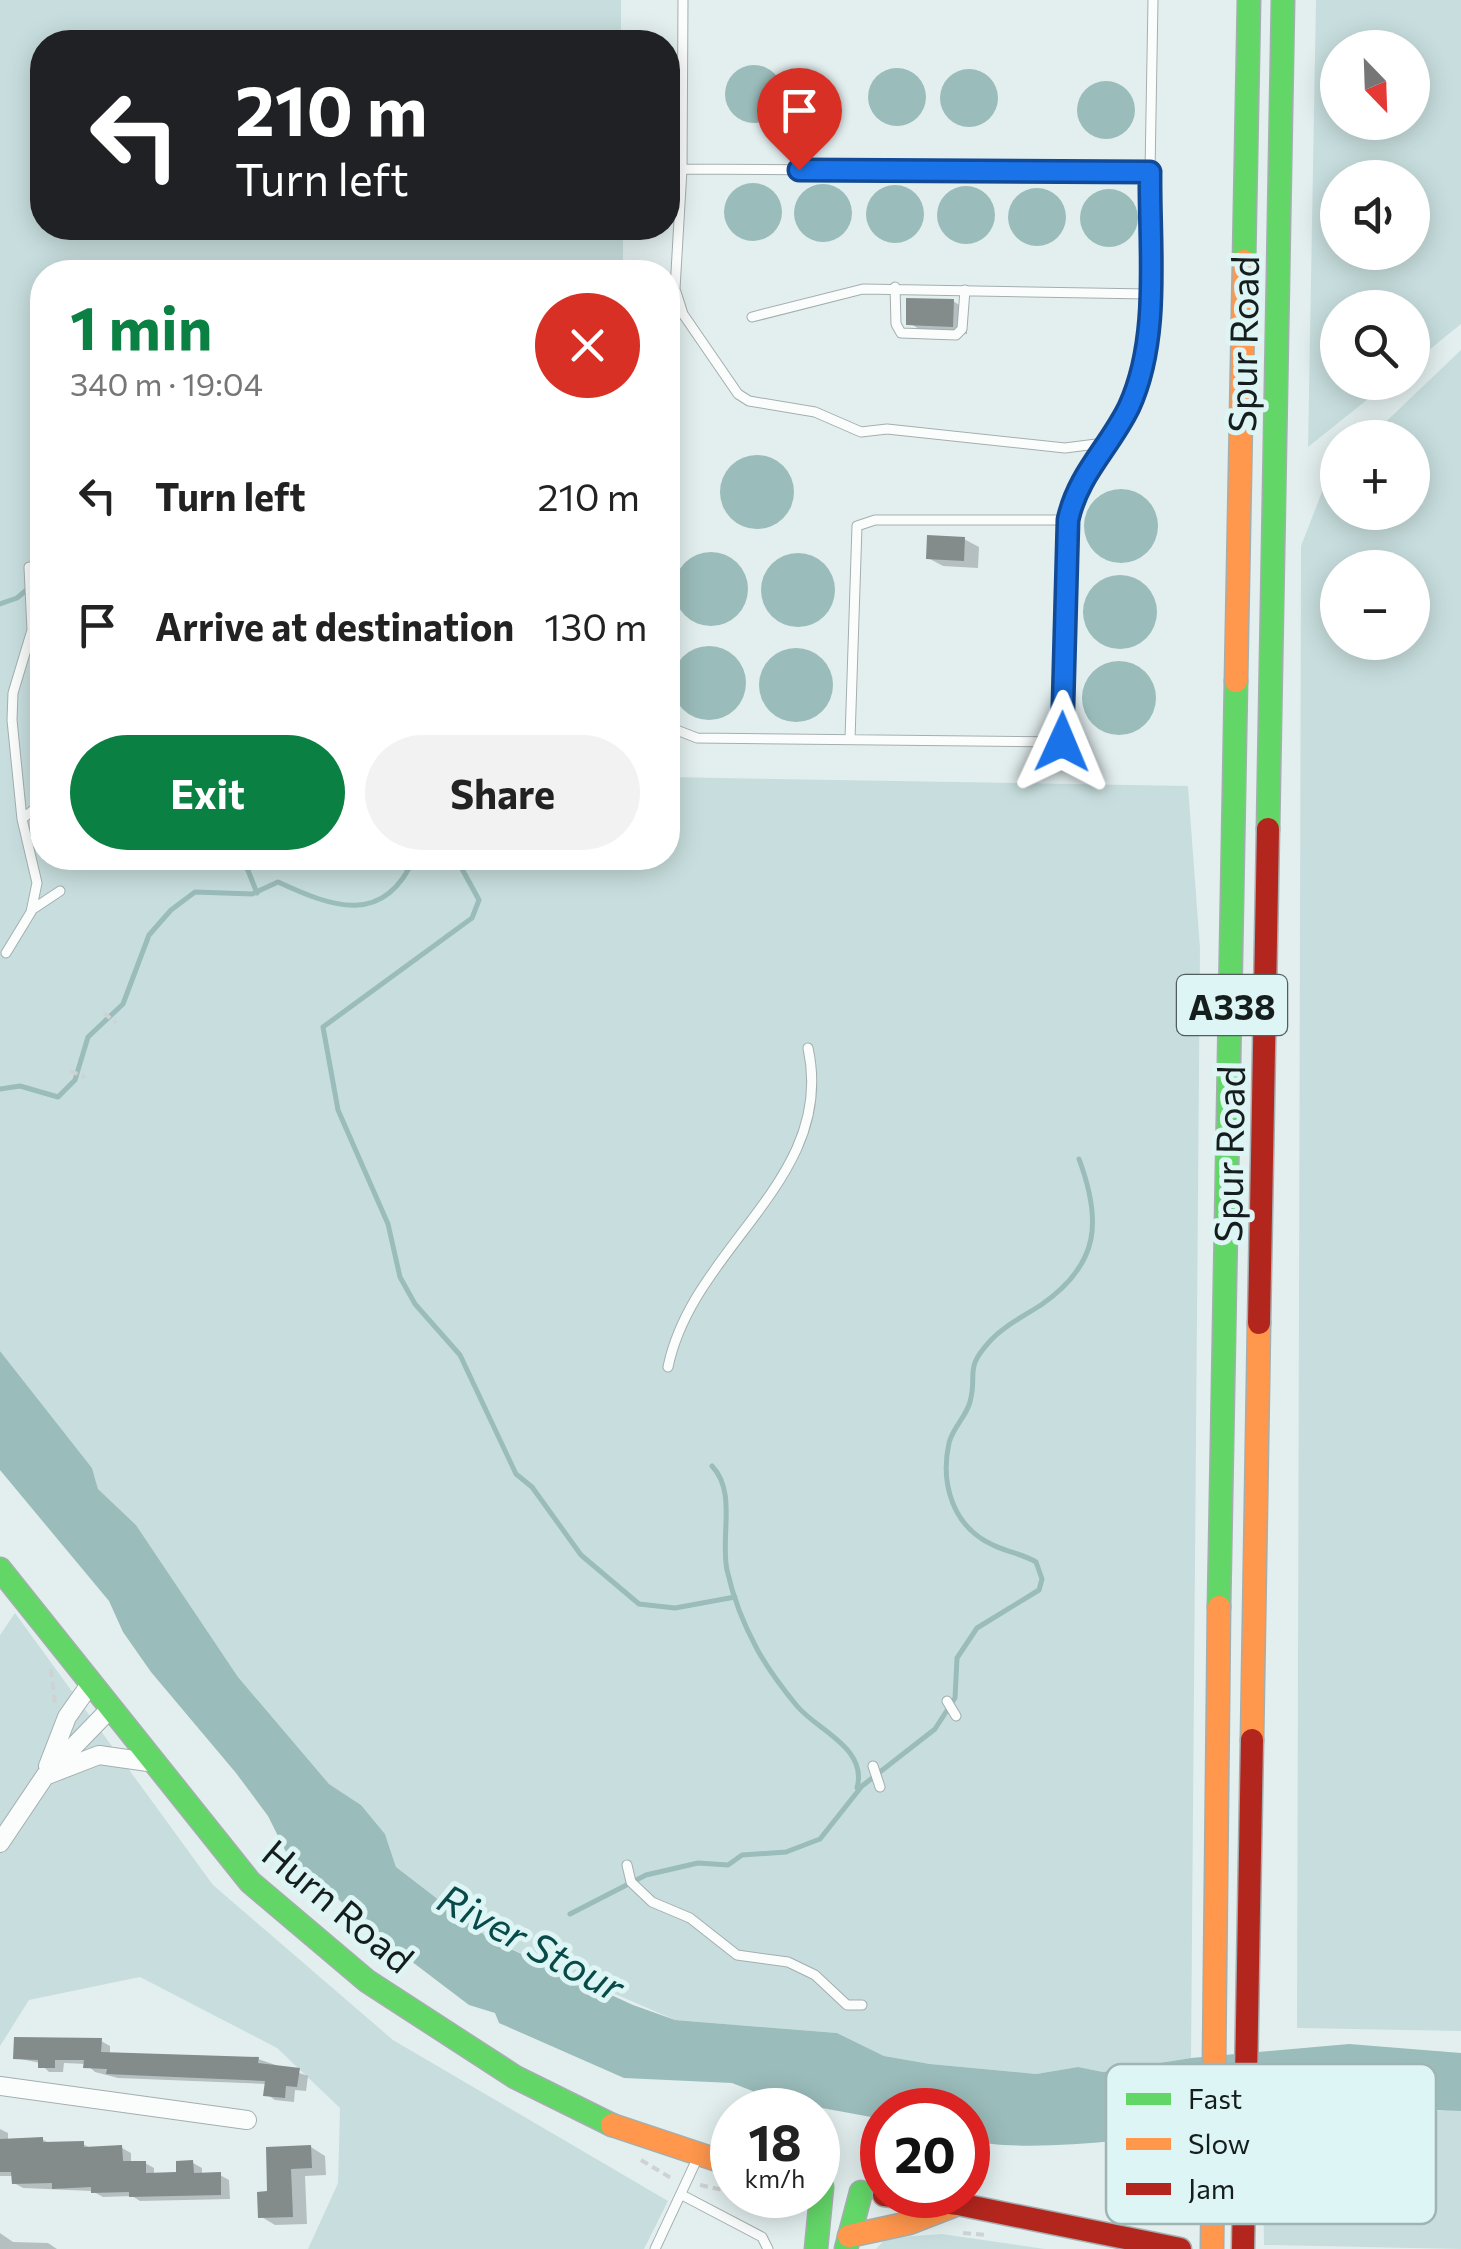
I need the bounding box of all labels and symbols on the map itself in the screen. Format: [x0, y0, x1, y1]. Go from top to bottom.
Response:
north arrow [1320, 30, 1430, 140]
pin [757, 68, 842, 171]
street label: Spur Road [1217, 255, 1267, 433]
position arrow [1010, 690, 1114, 794]
road number: A338 [1177, 975, 1287, 1035]
street label: Spur Road [1203, 1065, 1253, 1243]
street label: Hurn Road [254, 1828, 424, 1982]
water label: River Stour [431, 1872, 635, 2011]
legend [1106, 2064, 1436, 2224]
text: Fast [1188, 2081, 1242, 2115]
speed limit sign: 20 [860, 2088, 990, 2218]
text: Slow [1188, 2126, 1250, 2160]
text: Jam [1188, 2171, 1235, 2205]

